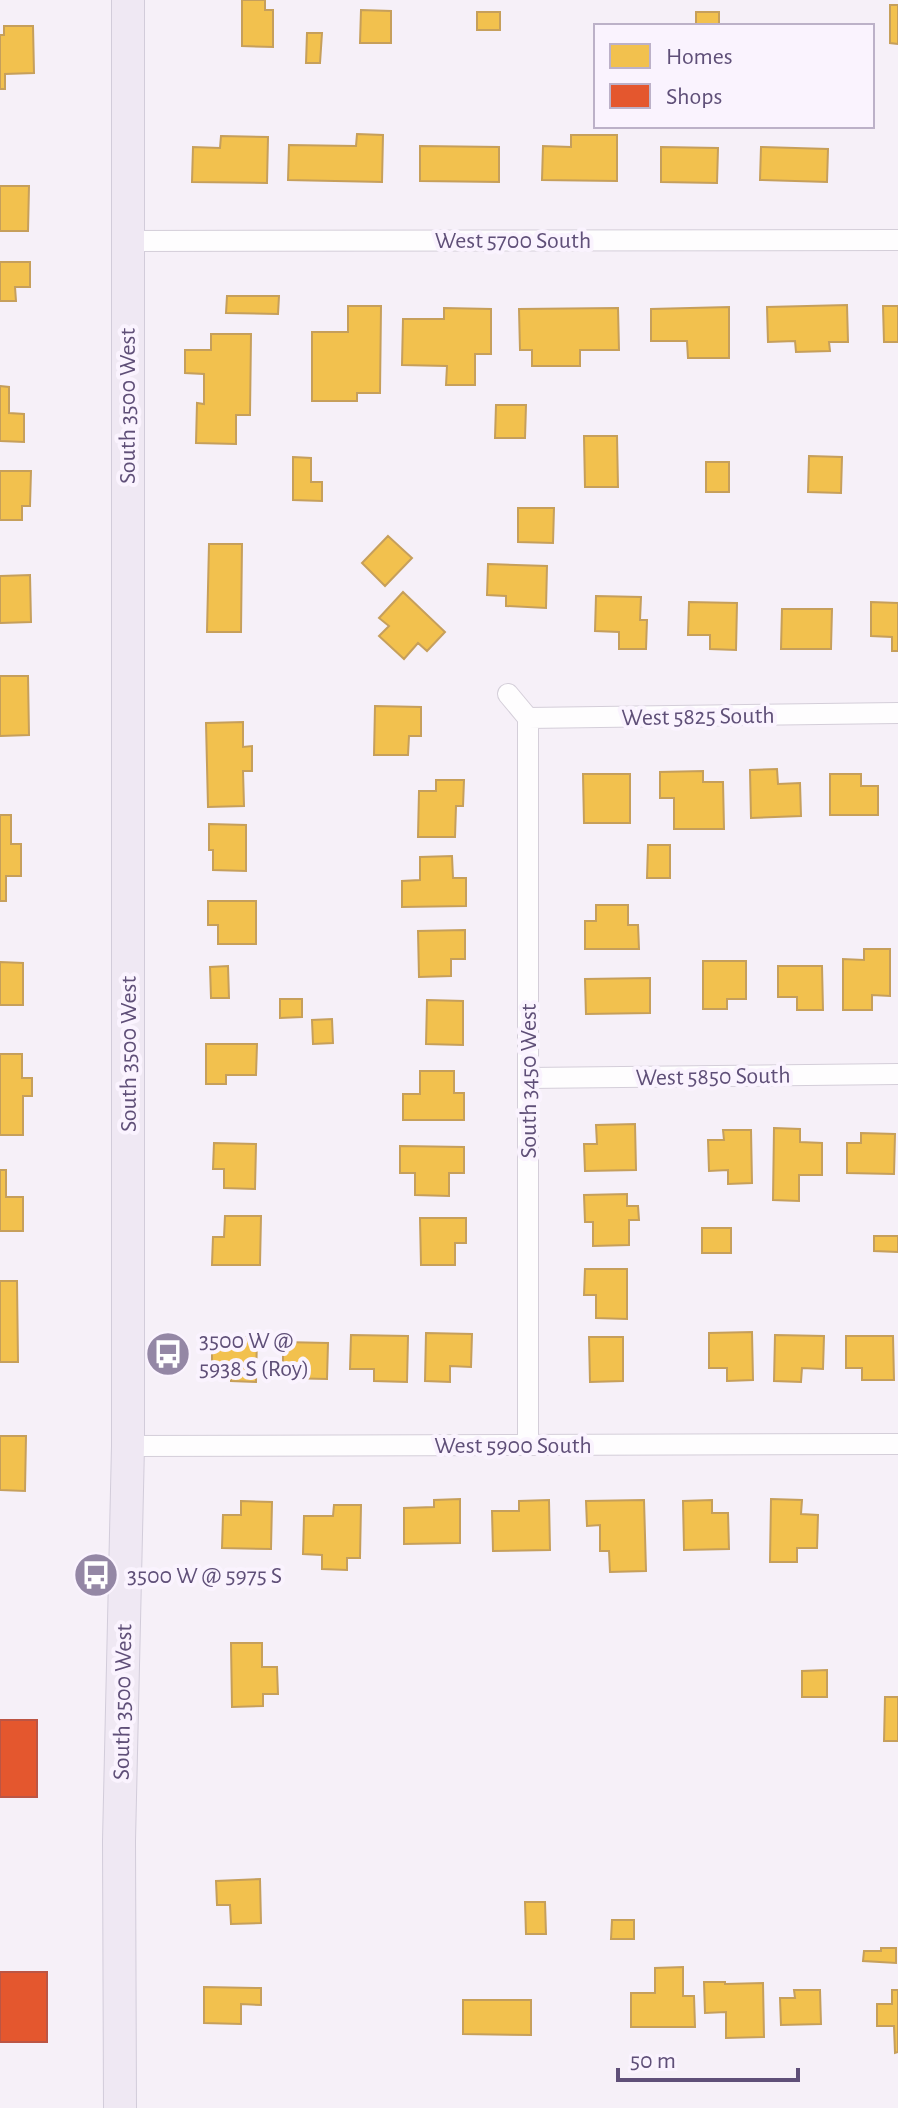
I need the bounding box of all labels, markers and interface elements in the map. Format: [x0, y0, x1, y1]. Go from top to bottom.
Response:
legend [594, 24, 874, 128]
text: Homes [666, 45, 733, 69]
text: Shops [666, 85, 722, 109]
street label: West 5700 South [435, 229, 591, 253]
street label: South 3500 West [116, 328, 140, 484]
street label: West 5825 South [621, 704, 775, 730]
street label: South 3500 West [117, 976, 141, 1132]
street label: South 3450 West [517, 1003, 541, 1159]
street label: West 5850 South [635, 1064, 791, 1090]
place label: 3500 W @ 5938 S (Roy) [199, 1329, 309, 1381]
bus stop icon: 3500 W @ 5938 S (Roy) [144, 1330, 192, 1378]
street label: West 5900 South [434, 1434, 592, 1458]
bus stop icon: 3500 W @ 5975 S [72, 1551, 120, 1599]
place label: 3500 W @ 5975 S [127, 1564, 282, 1588]
street label: South 3500 West [110, 1623, 136, 1780]
scale bar [618, 2032, 798, 2082]
text: 50 m [630, 2049, 676, 2073]

